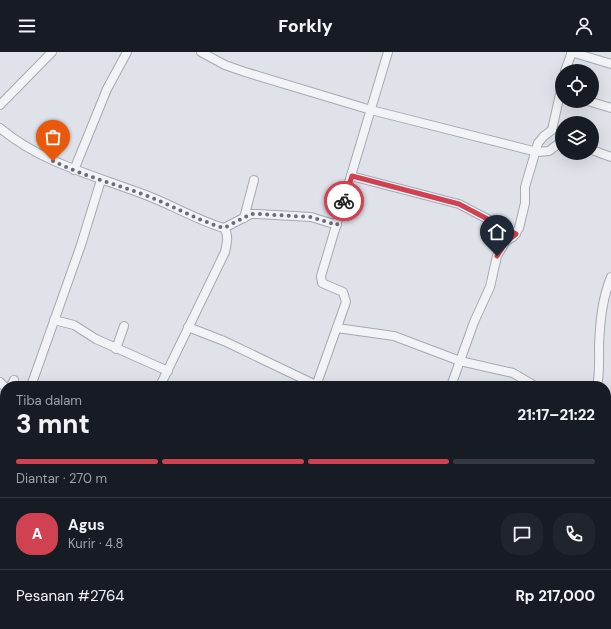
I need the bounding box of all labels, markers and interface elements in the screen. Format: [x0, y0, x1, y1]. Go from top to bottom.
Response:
text: Forkly [278, 14, 333, 38]
icon: menu [16, 15, 38, 37]
icon: person [573, 15, 595, 37]
map controls [555, 64, 599, 160]
button: locate [555, 64, 599, 108]
button: layers [555, 116, 599, 160]
pin [36, 120, 70, 161]
icon: bag [42, 126, 64, 148]
courier [324, 181, 364, 221]
icon: bike [333, 190, 355, 212]
pin [480, 215, 514, 256]
icon: home [486, 221, 508, 243]
text: Tiba dalam [16, 392, 82, 409]
text: 21:17–21:22 [518, 405, 595, 425]
text: 3 mnt [16, 407, 90, 441]
text: Diantar · 270 m [16, 470, 107, 487]
button: chat [501, 513, 543, 555]
button: phone [553, 513, 595, 555]
text: Agus [68, 515, 105, 535]
text: A [32, 524, 42, 544]
text: Kurir · 4.8 [68, 535, 123, 552]
text: Pesanan #2764 [16, 586, 124, 606]
text: Rp 217,000 [515, 586, 595, 606]

